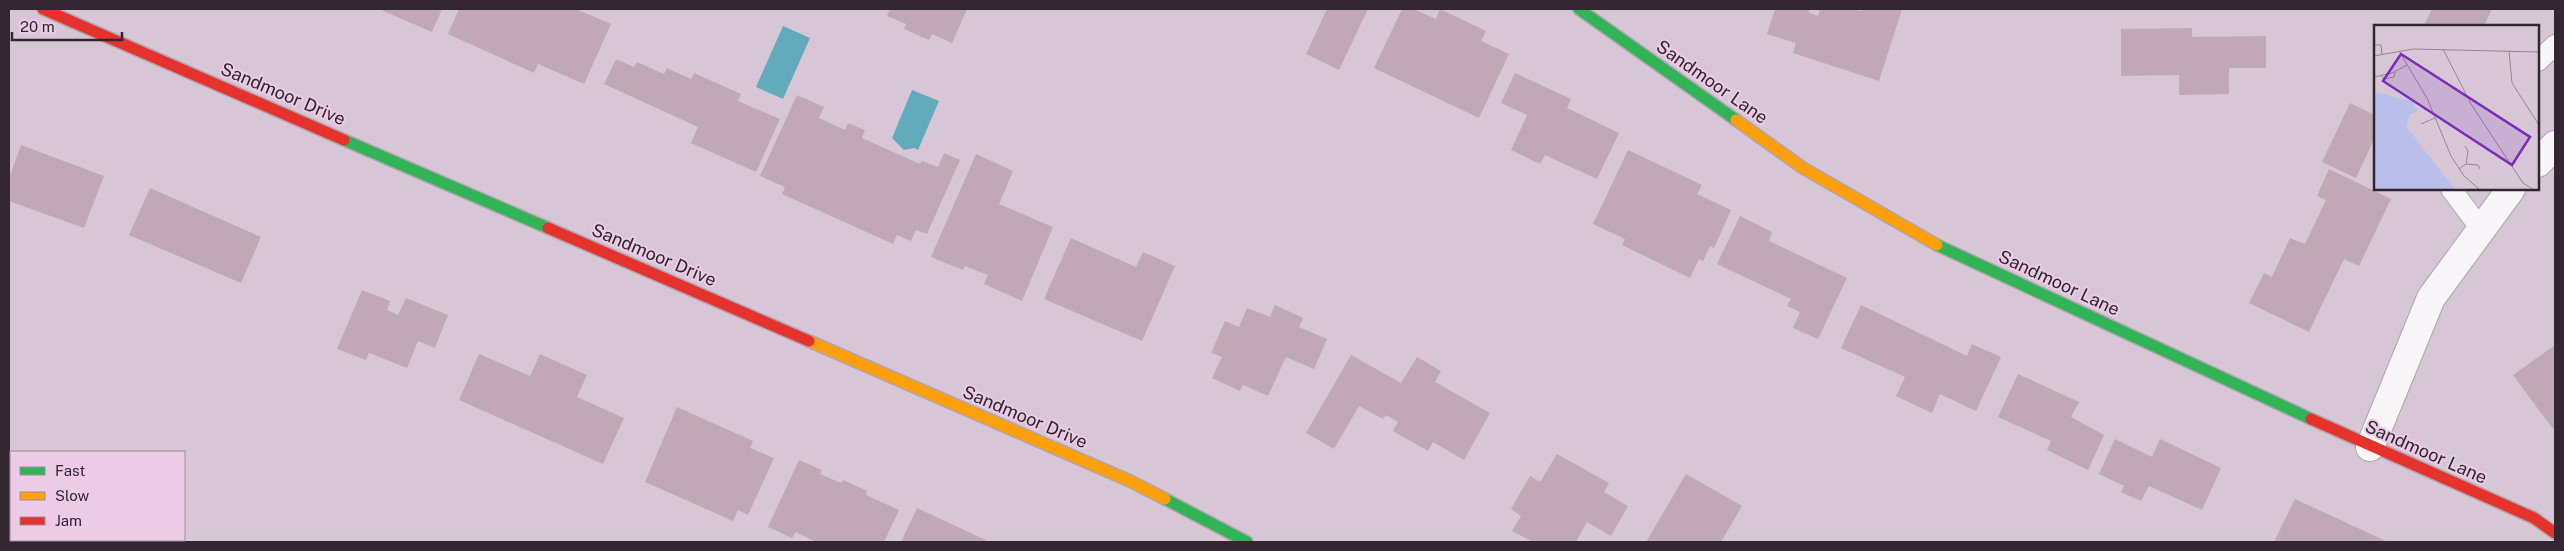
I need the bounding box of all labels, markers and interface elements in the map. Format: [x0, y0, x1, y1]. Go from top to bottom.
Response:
scale bar [12, 10, 122, 42]
text: 20 m [20, 18, 55, 35]
inset map [2374, 25, 2539, 190]
street label: Sandmoor Lane [1653, 35, 1772, 128]
street label: Sandmoor Drive [218, 58, 349, 129]
street label: Sandmoor Drive [589, 219, 720, 290]
street label: Sandmoor Lane [1995, 245, 2123, 320]
street label: Sandmoor Drive [960, 381, 1091, 452]
street label: Sandmoor Lane [2362, 415, 2490, 488]
legend [10, 451, 185, 541]
text: Fast [55, 462, 85, 479]
text: Slow [55, 487, 90, 504]
text: Jam [55, 512, 82, 529]

